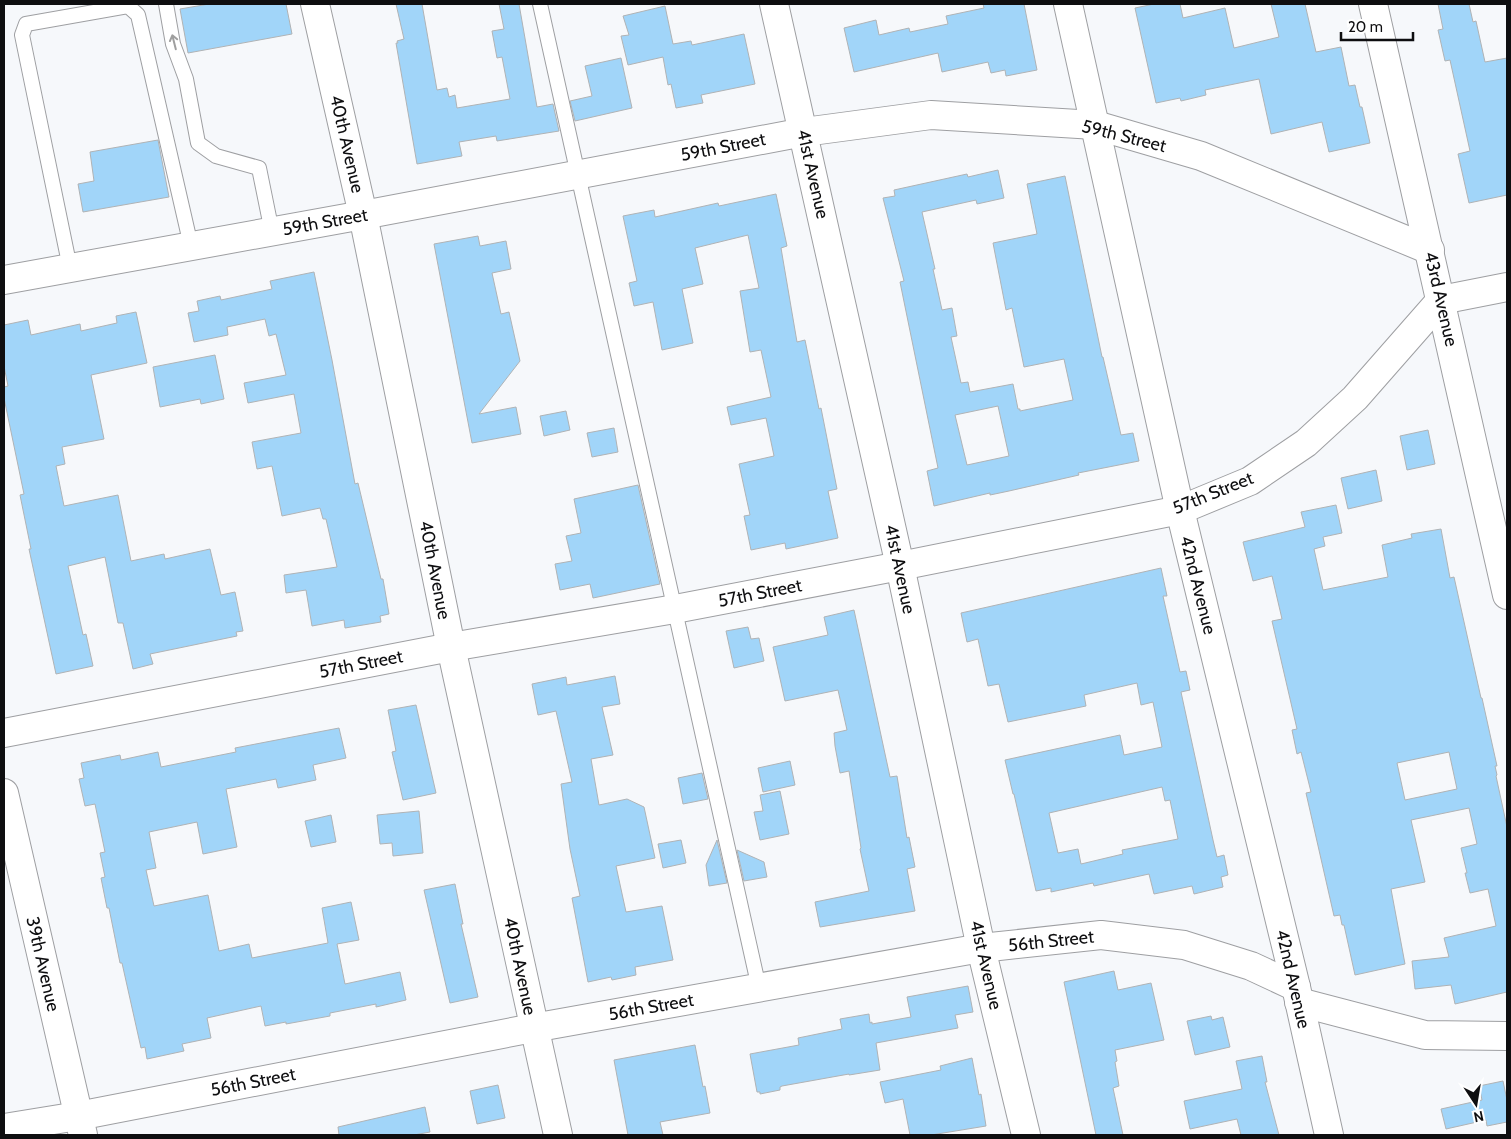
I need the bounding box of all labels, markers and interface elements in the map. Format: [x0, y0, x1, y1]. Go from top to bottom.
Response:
scale bar [1341, 10, 1414, 42]
text: 20 m [1348, 18, 1383, 36]
one-way arrow [168, 34, 178, 50]
street label: 40th Avenue [325, 93, 369, 195]
street label: 59th Street [1080, 115, 1168, 157]
street label: 41st Avenue [792, 127, 834, 221]
street label: 59th Street [679, 128, 767, 166]
street label: 59th Street [281, 204, 369, 240]
street label: 43rd Avenue [1419, 249, 1463, 349]
street label: 57th Street [1170, 467, 1256, 519]
street label: 40th Avenue [415, 519, 455, 621]
street label: 41st Avenue [880, 522, 920, 616]
street label: 42nd Avenue [1175, 533, 1221, 637]
street label: 57th Street [716, 574, 804, 612]
street label: 57th Street [317, 645, 405, 683]
street label: 39th Avenue [21, 914, 65, 1014]
street label: 40th Avenue [499, 915, 541, 1017]
street label: 41st Avenue [965, 918, 1007, 1012]
street label: 56th Street [1007, 926, 1095, 956]
street label: 42nd Avenue [1271, 927, 1315, 1031]
street label: 56th Street [607, 989, 695, 1025]
street label: 56th Street [209, 1063, 297, 1101]
north arrow [1451, 1079, 1501, 1129]
text: N [1472, 1107, 1485, 1127]

